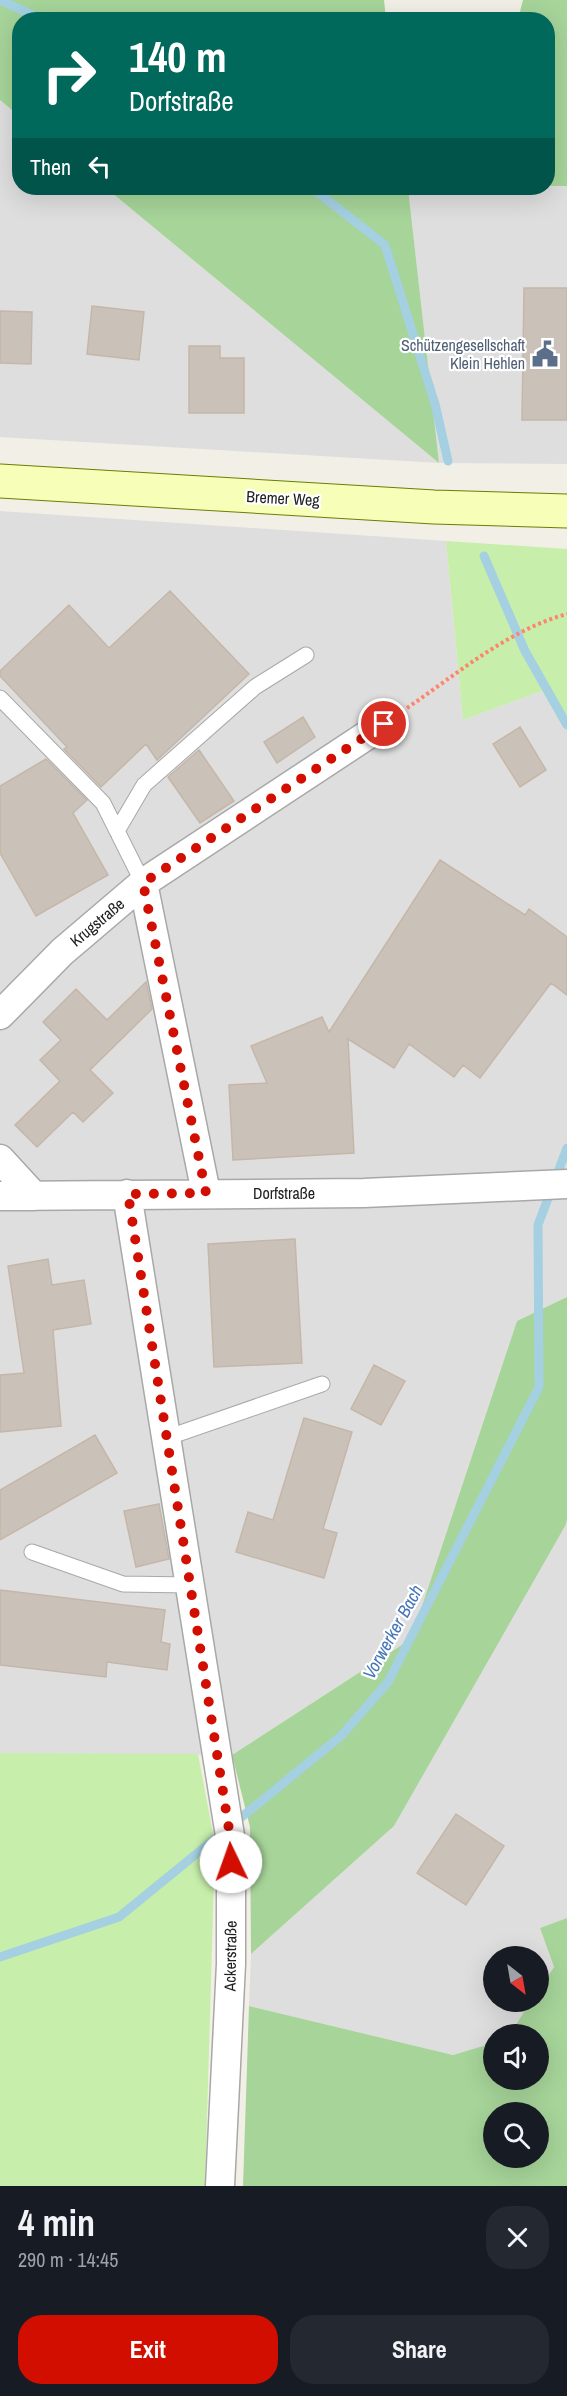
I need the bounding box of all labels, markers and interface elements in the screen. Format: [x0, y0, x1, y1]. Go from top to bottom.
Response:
text: 140 m [129, 29, 227, 85]
icon: right [30, 36, 108, 114]
text: Dorfstraße [129, 83, 234, 119]
icon: left [83, 150, 116, 183]
text: Then [30, 152, 71, 182]
place label: Schützengesellschaft Klein Hehlen [401, 334, 525, 374]
public building icon: Schützengesellschaft Klein Hehlen [530, 339, 560, 369]
street label: Bremer Weg [246, 485, 321, 511]
pin [358, 698, 409, 749]
icon: arrive [367, 707, 400, 740]
street label: Krugstraße [65, 893, 129, 951]
street label: Dorfstraße [253, 1182, 315, 1204]
water label: Vorwerker Bach [356, 1580, 429, 1683]
position arrow [199, 1830, 263, 1894]
street label: Ackerstraße [218, 1920, 242, 1993]
north arrow [483, 1946, 549, 2012]
map controls [483, 1946, 549, 2168]
button: sound [483, 2024, 549, 2090]
button: search [483, 2102, 549, 2168]
text: 4 min [18, 2199, 95, 2247]
button: close [486, 2206, 549, 2269]
text: 290 m · 14:45 [18, 2246, 118, 2273]
button: Exit [18, 2315, 278, 2384]
button: Share [290, 2315, 549, 2384]

